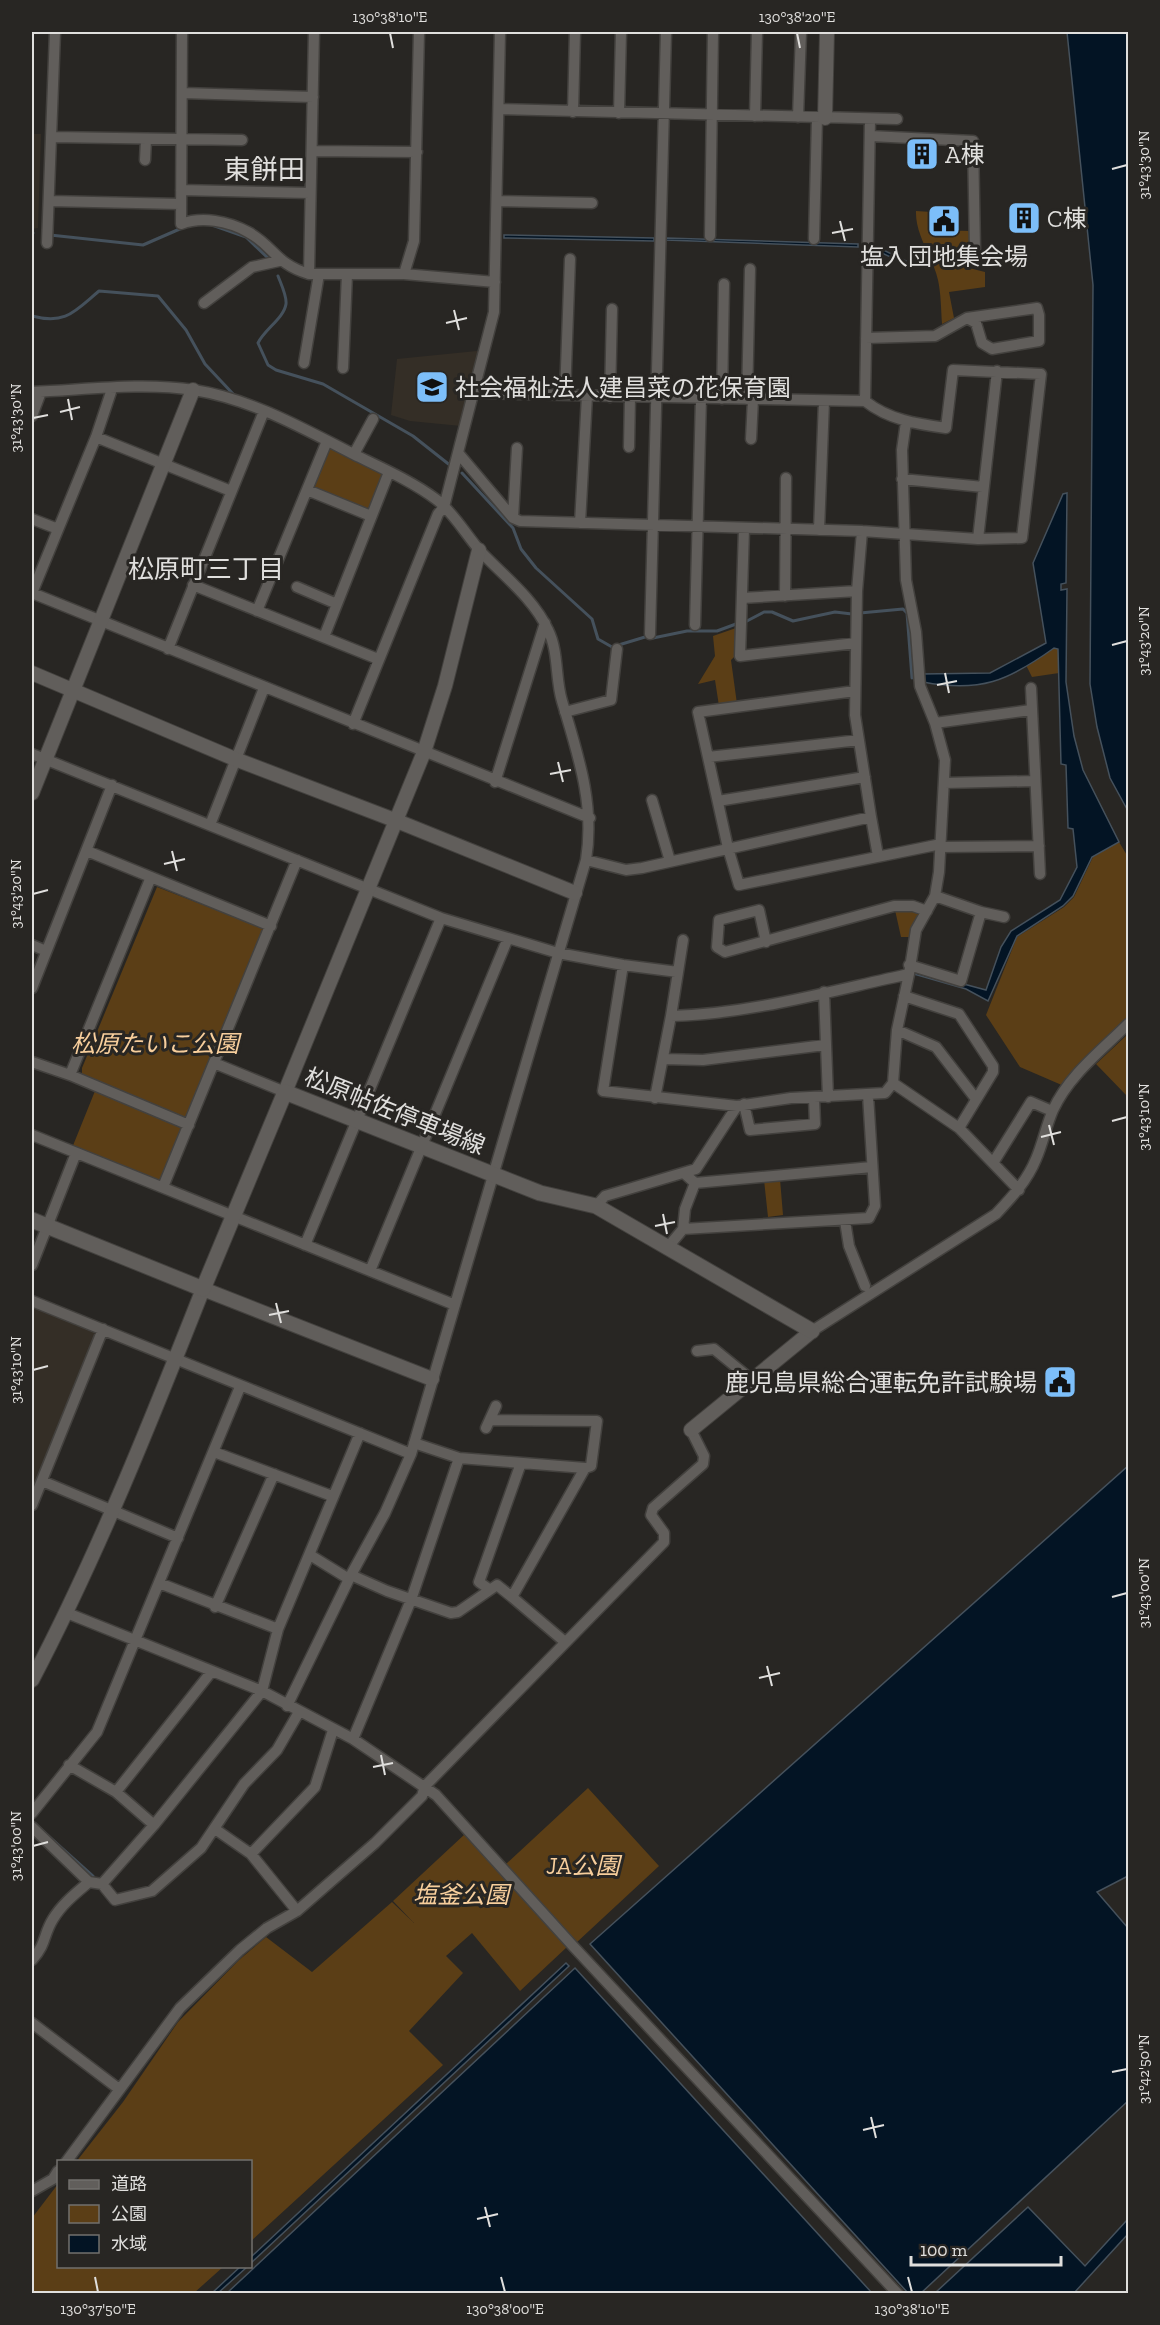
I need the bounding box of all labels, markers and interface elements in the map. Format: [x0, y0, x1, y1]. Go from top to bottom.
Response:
text: 130°38'10"E [353, 8, 428, 26]
text: 130°38'20"E [759, 8, 836, 26]
text: 31°43'30"N [1135, 130, 1153, 200]
building icon: A棟 [904, 136, 940, 172]
place label: A棟 [945, 140, 985, 169]
district label: 東餅田 [224, 154, 305, 186]
building icon: C棟 [1006, 200, 1042, 236]
public building icon: 塩入団地集会場 [926, 203, 962, 239]
place label: C棟 [1047, 204, 1087, 233]
place label: 塩入団地集会場 [860, 242, 1028, 271]
school or university icon: 社会福祉法人建昌菜の花保育園 [414, 369, 450, 405]
place label: 社会福祉法人建昌菜の花保育園 [455, 373, 791, 402]
text: 31°43'30"N [7, 383, 25, 453]
district label: 松原町三丁目 [128, 553, 284, 585]
text: 31°43'20"N [1135, 606, 1153, 676]
text: 31°43'20"N [7, 859, 25, 929]
park label: 松原たいこ公園 [71, 1029, 242, 1058]
street label: 松原帖佐停車場線 [301, 1062, 489, 1160]
text: 31°43'10"N [1135, 1083, 1153, 1151]
text: 31°43'10"N [7, 1336, 25, 1404]
public building icon: 鹿児島県総合運転免許試験場 [1042, 1364, 1078, 1400]
place label: 鹿児島県総合運転免許試験場 [725, 1368, 1037, 1397]
text: 31°43'00"N [1135, 1558, 1153, 1628]
text: 31°43'00"N [7, 1811, 25, 1881]
park label: JA公園 [545, 1851, 623, 1880]
park label: 塩釜公園 [413, 1880, 512, 1909]
text: 31°42'50"N [1135, 2034, 1153, 2104]
legend [57, 2160, 252, 2268]
text: 道路 [111, 2173, 147, 2195]
text: 公園 [111, 2203, 147, 2225]
scale bar [911, 2229, 1061, 2267]
text: 水域 [111, 2233, 147, 2255]
text: 100 m [920, 2239, 968, 2261]
text: 130°37'50"E [60, 2300, 136, 2318]
text: 130°38'00"E [466, 2300, 544, 2318]
text: 130°38'10"E [875, 2300, 950, 2318]

